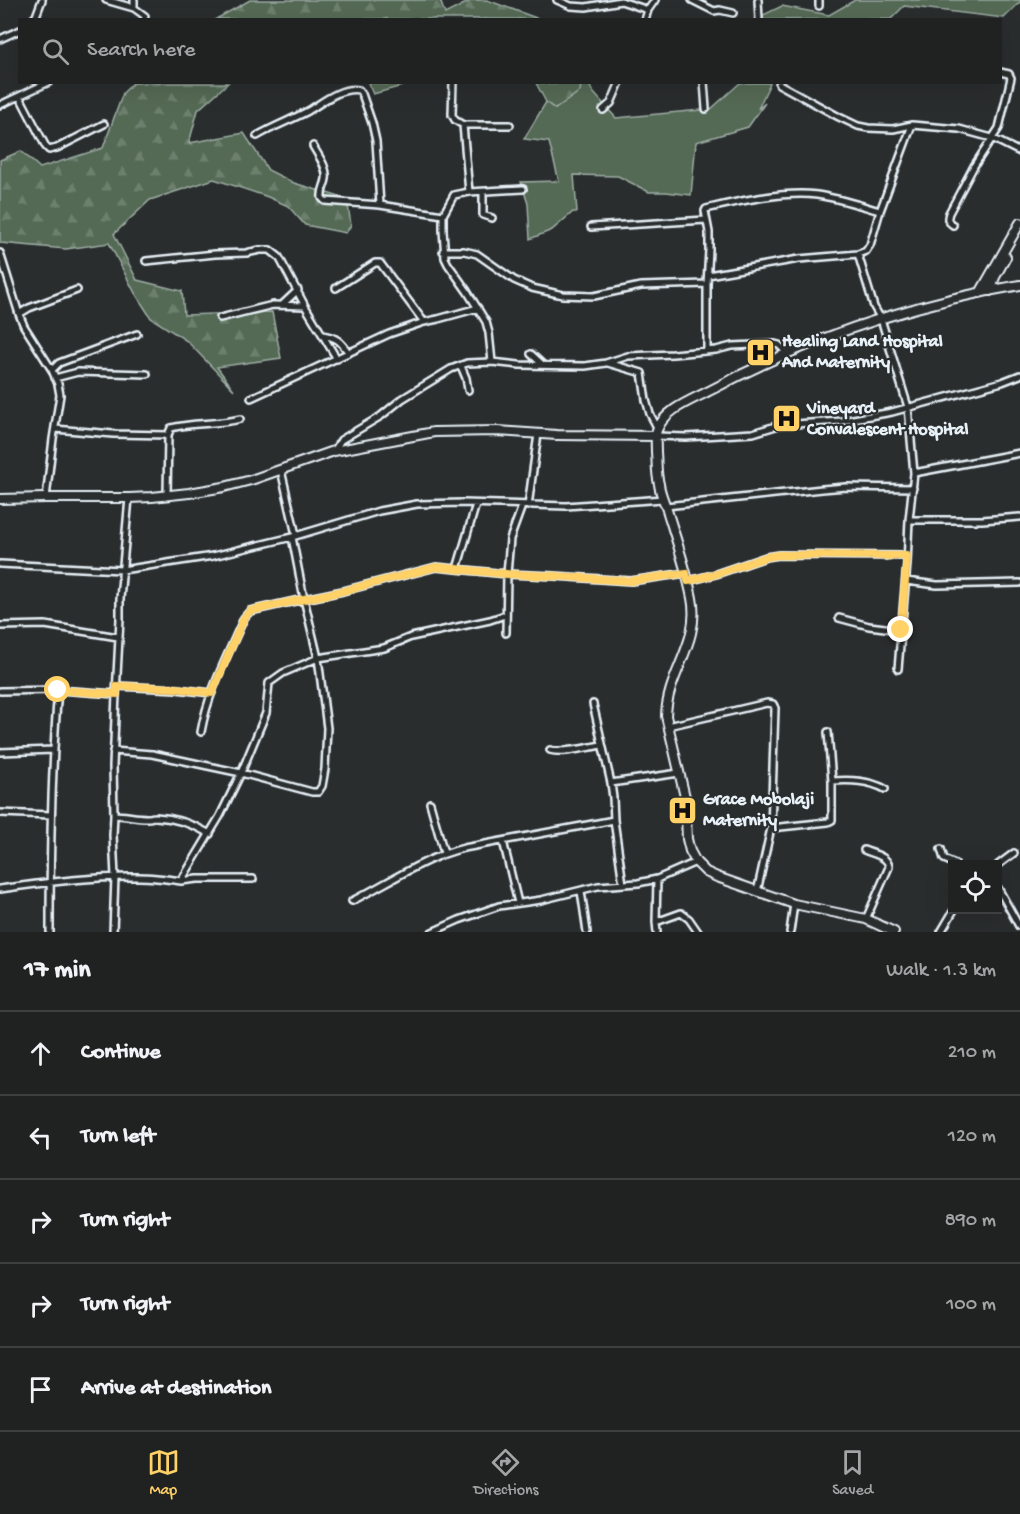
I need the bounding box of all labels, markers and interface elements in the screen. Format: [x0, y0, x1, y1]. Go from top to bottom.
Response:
search box [18, 18, 1002, 84]
icon: search [39, 35, 72, 68]
text: Search here [87, 38, 195, 64]
place label: Healing Land Hospital And Maternity [781, 332, 943, 374]
hospital icon: Healing Land Hospital And Maternity [745, 336, 777, 368]
place label: Vineyard Convalescent Hospital [806, 399, 968, 441]
hospital icon: Vineyard Convalescent Hospital [770, 403, 802, 435]
route end [887, 616, 913, 642]
route start [44, 676, 70, 702]
place label: Grace Mobolaji Maternity [703, 790, 814, 832]
hospital icon: Grace Mobolaji Maternity [666, 794, 698, 826]
map controls [948, 860, 1002, 914]
button: locate [948, 860, 1002, 914]
text: 17 min [24, 956, 91, 987]
text: Walk · 1.3 km [886, 960, 996, 983]
icon: ahead [24, 1037, 57, 1070]
text: Continue [81, 1040, 161, 1066]
text: 210 m [948, 1042, 996, 1065]
icon: left [24, 1121, 57, 1154]
text: Turn left [81, 1124, 155, 1150]
text: 120 m [948, 1126, 996, 1149]
icon: right [24, 1205, 57, 1238]
text: Turn right [81, 1208, 169, 1234]
text: 890 m [945, 1210, 996, 1233]
icon: right [24, 1289, 57, 1322]
text: Turn right [81, 1292, 169, 1318]
text: 100 m [946, 1294, 996, 1317]
icon: arrive [24, 1373, 57, 1406]
text: Arrive at destination [81, 1376, 271, 1402]
tab: Map [147, 1446, 180, 1501]
tab: Directions [473, 1446, 539, 1501]
tab: Saved [832, 1446, 873, 1501]

